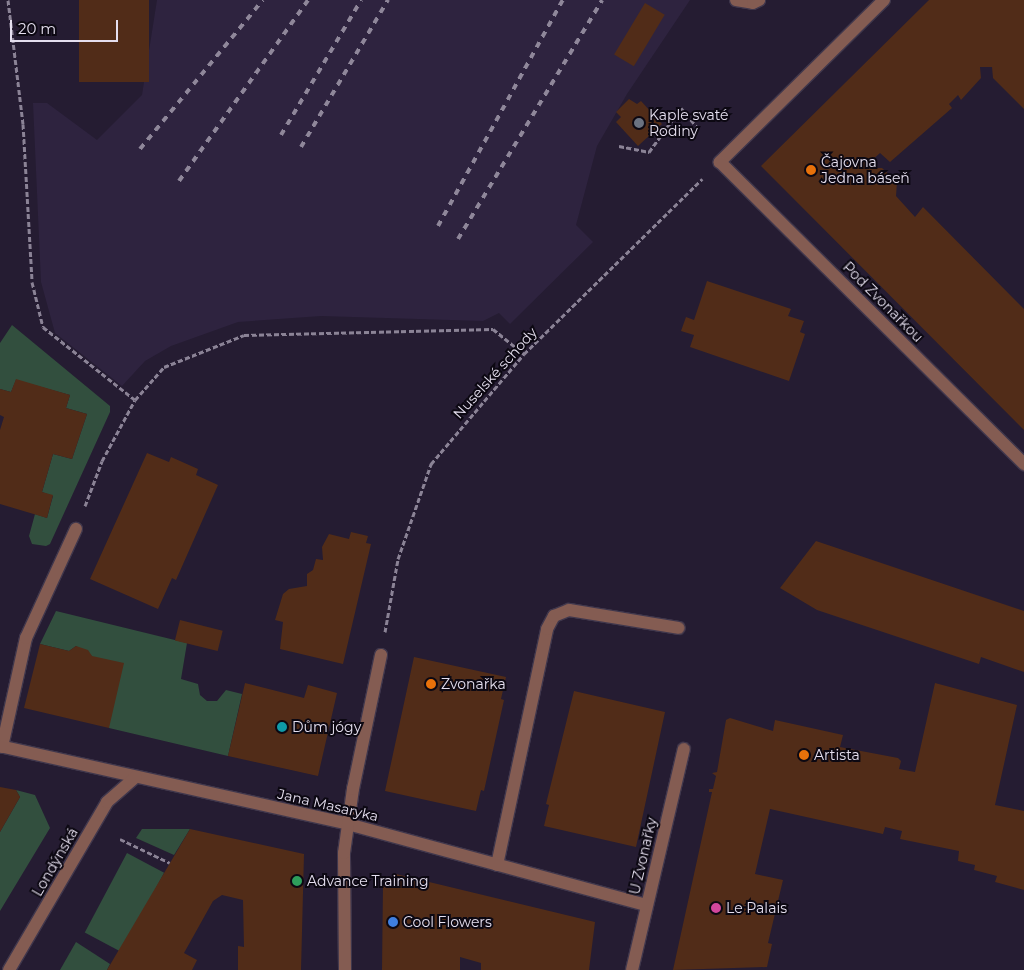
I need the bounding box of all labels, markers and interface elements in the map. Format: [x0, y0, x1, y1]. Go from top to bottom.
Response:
scale bar [12, 10, 120, 42]
text: 20 m [18, 19, 56, 38]
place label: Kaple svaté Rodiny [649, 107, 729, 140]
marker: Kaple svaté Rodiny [633, 117, 645, 129]
place label: Čajovna Jedna báseň [821, 154, 910, 186]
marker: Čajovna Jedna báseň [805, 164, 817, 176]
street label: Pod Zvonařkou [839, 258, 927, 346]
street label: Nuselské schody [450, 324, 540, 422]
place label: Zvonařka [441, 676, 506, 692]
marker: Zvonařka [425, 678, 437, 690]
place label: Dům jógy [292, 719, 361, 735]
marker: Dům jógy [276, 721, 288, 733]
place label: Artista [814, 747, 860, 763]
marker: Artista [798, 749, 810, 761]
street label: Jana Masaryka [276, 785, 380, 825]
street label: U Zvonařky [626, 816, 660, 896]
street label: Londýnská [29, 825, 81, 899]
place label: Advance Training [307, 873, 429, 889]
marker: Advance Training [291, 875, 303, 887]
place label: Le Palais [726, 900, 787, 916]
marker: Le Palais [710, 902, 722, 914]
place label: Cool Flowers [403, 914, 492, 930]
marker: Cool Flowers [387, 916, 399, 928]

